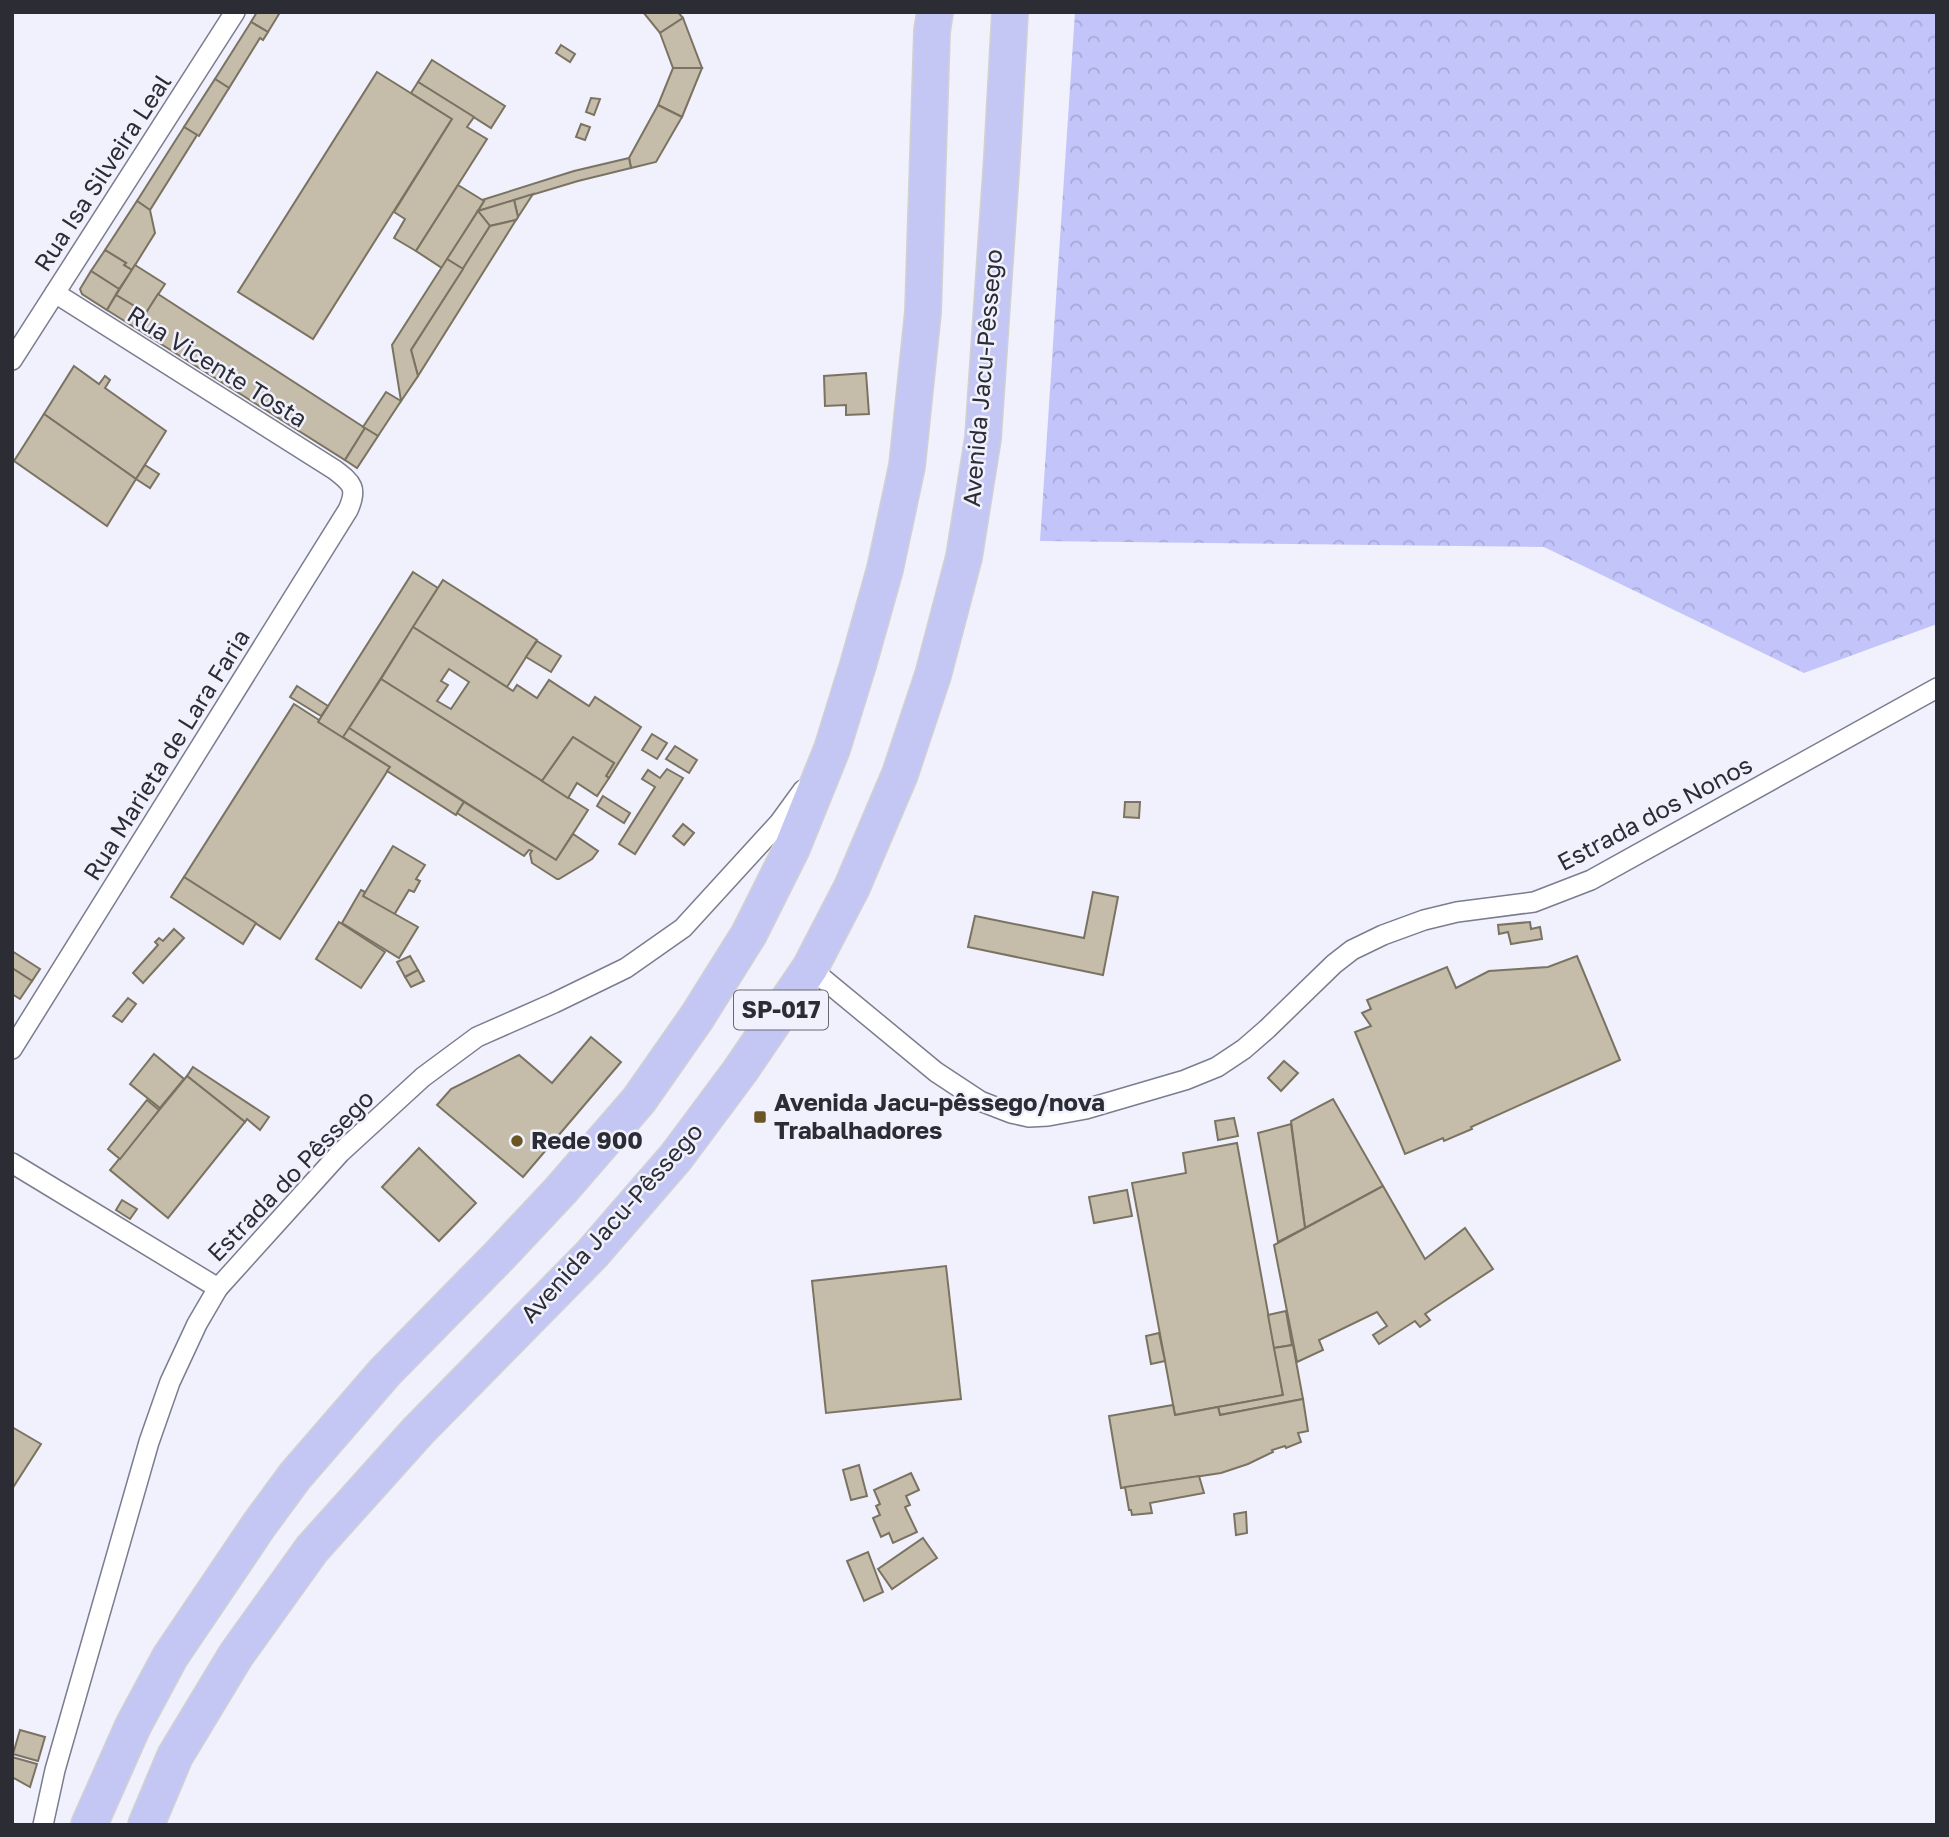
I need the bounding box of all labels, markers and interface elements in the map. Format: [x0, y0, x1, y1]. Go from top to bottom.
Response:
street label: Rua Isa Silveira Leal [27, 68, 176, 276]
street label: Avenida Jacu-Pêssego [956, 248, 1007, 508]
street label: Rua Vicente Tosta [123, 299, 313, 433]
street label: Rua Marieta de Lara Faria [76, 623, 255, 885]
street label: Estrada dos Nonos [1552, 749, 1757, 876]
road number: SP-017 [734, 990, 828, 1030]
street label: Estrada do Pêssego [201, 1083, 379, 1267]
place label: Avenida Jacu-pêssego/nova Trabalhadores [774, 1087, 1105, 1144]
marker: Avenida Jacu-pêssego/nova Trabalhadores [752, 1109, 768, 1125]
street label: Avenida Jacu-Pêssego [514, 1116, 708, 1328]
place label: Rede 900 [531, 1125, 643, 1154]
marker: Rede 900 [509, 1133, 525, 1149]

